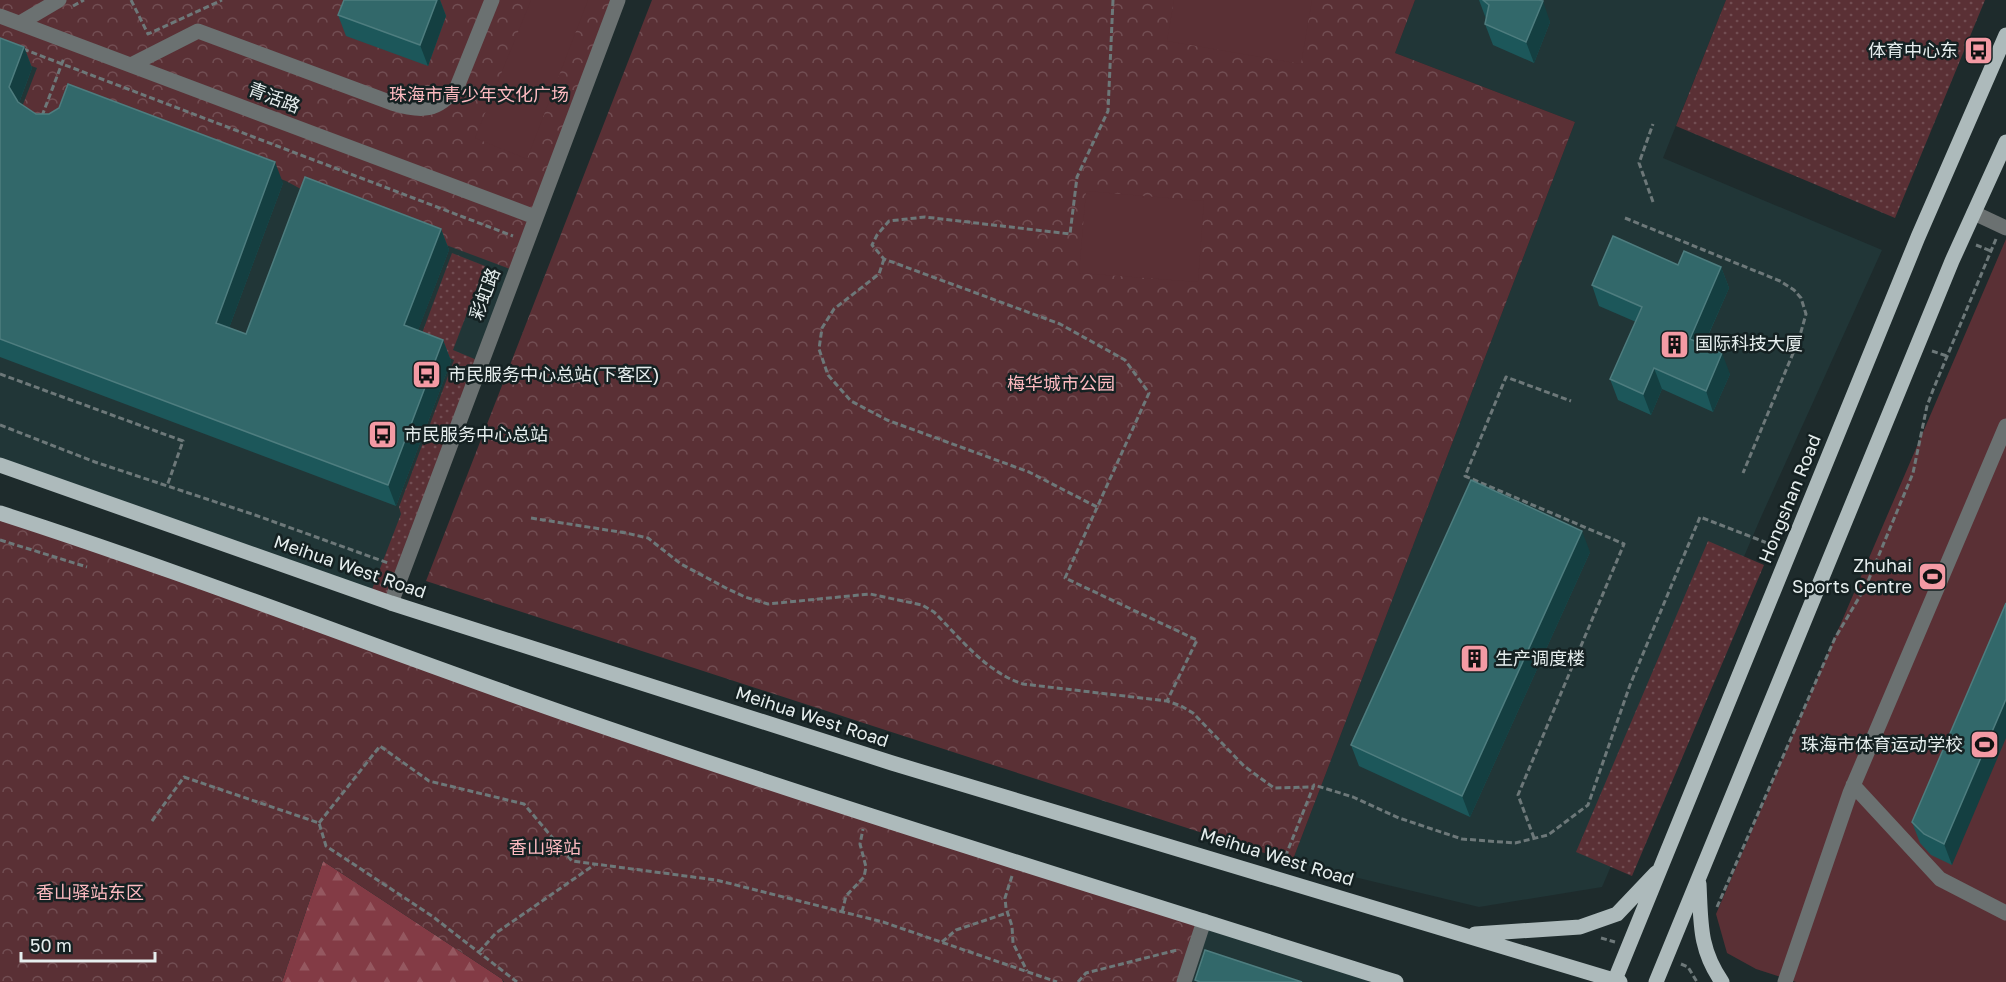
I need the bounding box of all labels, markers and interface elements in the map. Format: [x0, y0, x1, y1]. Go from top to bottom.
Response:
bus stop icon: 体育中心东 [1963, 35, 1995, 67]
place label: 体育中心东 [1868, 39, 1958, 61]
street label: 青活路 [245, 77, 304, 117]
park label: 珠海市青少年文化广场 [389, 83, 569, 105]
street label: 彩虹路 [464, 264, 504, 323]
building icon: 国际科技大厦 [1658, 328, 1690, 360]
place label: 国际科技大厦 [1695, 332, 1803, 354]
bus stop icon: 市民服务中心总站(下客区) [411, 359, 443, 391]
place label: 市民服务中心总站(下客区) [448, 363, 660, 385]
park label: 梅华城市公园 [1007, 372, 1115, 394]
bus stop icon: 市民服务中心总站 [367, 419, 399, 451]
place label: 市民服务中心总站 [404, 423, 548, 445]
street label: Hongshan Road [1753, 431, 1825, 566]
street label: Meihua West Road [271, 530, 429, 602]
place label: Zhuhai Sports Centre [1792, 554, 1912, 597]
sports icon: Zhuhai Sports Centre [1917, 560, 1949, 592]
building icon: 生产调度楼 [1458, 643, 1490, 675]
place label: 生产调度楼 [1495, 647, 1585, 669]
street label: Meihua West Road [733, 681, 892, 751]
sports icon: 珠海市体育运动学校 [1968, 729, 2000, 761]
place label: 珠海市体育运动学校 [1801, 733, 1963, 755]
street label: Meihua West Road [1198, 822, 1357, 890]
park label: 香山驿站 [509, 836, 581, 858]
park label: 香山驿站东区 [36, 881, 144, 903]
scale bar [21, 925, 154, 963]
text: 50 m [30, 934, 72, 956]

